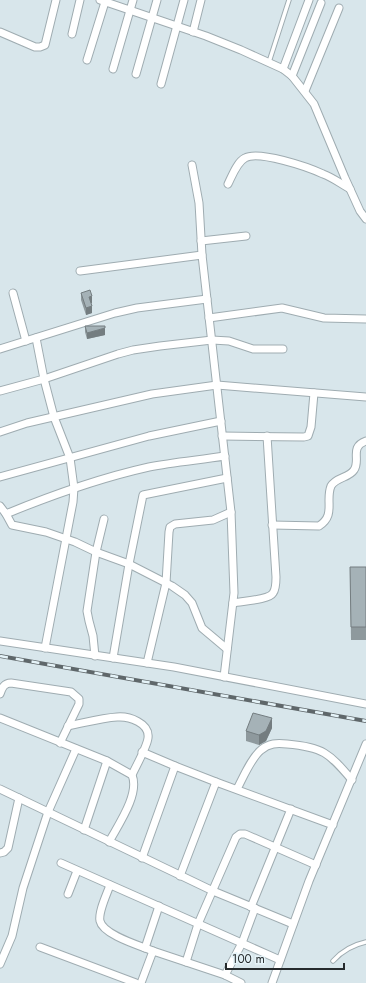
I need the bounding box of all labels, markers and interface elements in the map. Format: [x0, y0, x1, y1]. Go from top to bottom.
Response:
scale bar [226, 945, 344, 971]
text: 100 m [232, 950, 265, 968]

